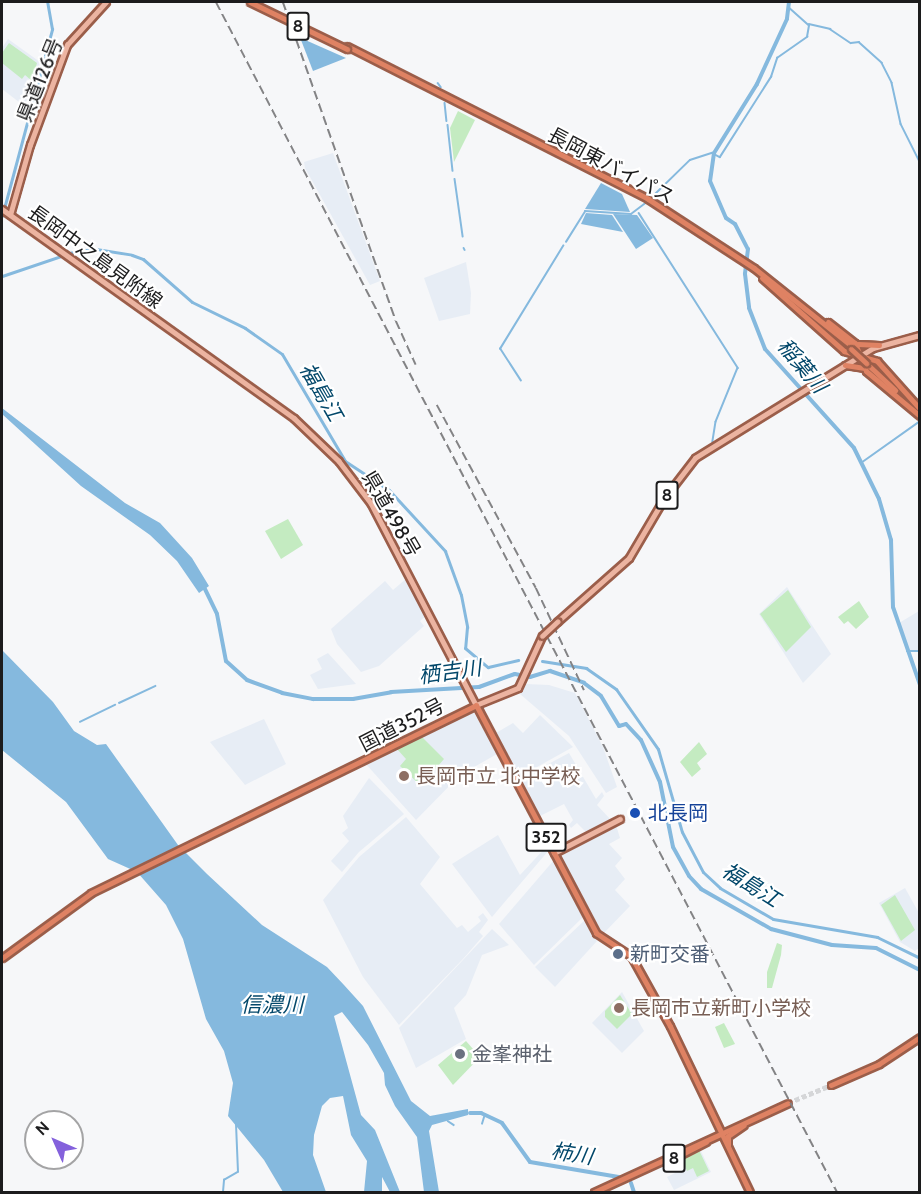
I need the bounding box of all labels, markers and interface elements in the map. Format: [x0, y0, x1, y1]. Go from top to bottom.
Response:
road number: 8 [286, 11, 310, 41]
street label: 県道126号 [12, 35, 68, 125]
street label: 長岡東バイパス [544, 123, 678, 209]
street label: 長岡中之島見附線 [23, 200, 167, 314]
water label: 稲葉川 [772, 334, 832, 398]
water label: 福島江 [294, 358, 348, 426]
street label: 県道498号 [357, 467, 425, 561]
road number: 8 [655, 480, 679, 510]
water label: 栖吉川 [417, 655, 483, 689]
street label: 国道352号 [356, 693, 448, 757]
place label: 長岡市立 北中学校 [416, 764, 580, 788]
marker: 長岡市立 北中学校 [397, 769, 411, 783]
place label: 北長岡 [648, 801, 708, 825]
marker: 北長岡 [626, 804, 644, 822]
road number: 352 [525, 822, 567, 852]
water label: 福島江 [718, 858, 784, 912]
place label: 新町交番 [630, 942, 710, 966]
marker: 新町交番 [611, 947, 625, 961]
water label: 信濃川 [241, 992, 303, 1018]
place label: 長岡市立新町小学校 [631, 996, 811, 1020]
marker: 長岡市立新町小学校 [612, 1001, 626, 1015]
place label: 金峯神社 [472, 1042, 552, 1066]
marker: 金峯神社 [453, 1047, 467, 1061]
north arrow [24, 1110, 84, 1170]
text: N [32, 1118, 53, 1139]
water label: 柿川 [549, 1138, 595, 1170]
road number: 8 [662, 1143, 686, 1173]

